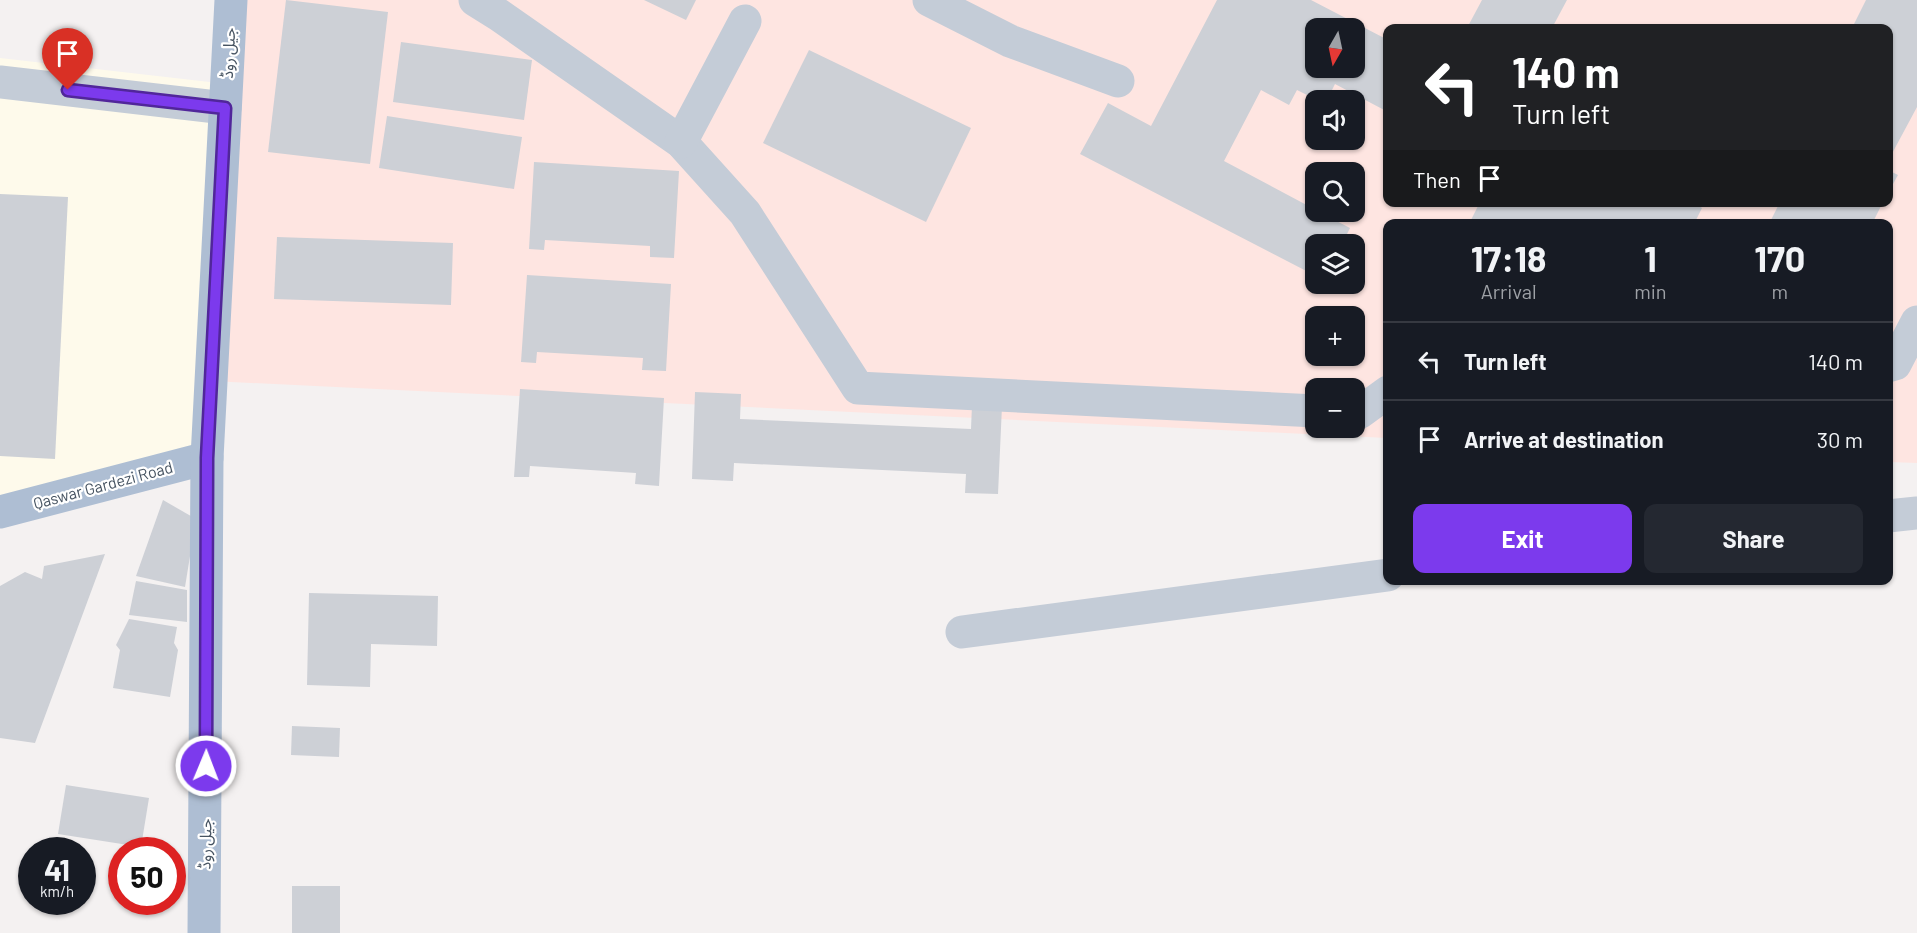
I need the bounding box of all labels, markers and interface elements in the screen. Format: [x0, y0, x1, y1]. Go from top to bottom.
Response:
north arrow [1305, 18, 1365, 78]
map controls [1305, 18, 1365, 438]
street label: جیل روڈ [217, 27, 239, 79]
pin [42, 28, 93, 90]
icon: arrive [51, 37, 84, 70]
text: 140 m [1512, 46, 1620, 96]
icon: left [1413, 48, 1491, 126]
button: sound [1305, 90, 1365, 150]
text: Turn left [1512, 97, 1610, 129]
button: search [1305, 162, 1365, 222]
icon: arrive [1473, 162, 1506, 195]
text: Then [1413, 166, 1461, 192]
button: layers [1305, 234, 1365, 294]
text: 17:18 [1471, 236, 1547, 279]
text: 1 [1644, 236, 1657, 279]
text: 170 [1754, 236, 1805, 279]
text: Arrival [1481, 279, 1537, 303]
text: min [1634, 279, 1667, 303]
text: m [1772, 279, 1788, 303]
button: + [1305, 306, 1365, 366]
icon: left [1413, 345, 1446, 378]
text: Turn left [1464, 348, 1547, 374]
text: 140 m [1808, 348, 1863, 374]
button: − [1305, 378, 1365, 438]
icon: arrive [1413, 423, 1446, 456]
text: Arrive at destination [1464, 426, 1663, 452]
text: 30 m [1817, 426, 1863, 452]
street label: Qaswar Gardezi Road [31, 457, 175, 512]
button: Exit [1413, 504, 1632, 573]
button: Share [1644, 504, 1863, 573]
position arrow [174, 734, 238, 798]
street label: جیل روڈ [195, 818, 215, 870]
speed limit sign: 50 [108, 837, 186, 915]
text: 41 [44, 851, 70, 887]
text: km/h [40, 882, 74, 900]

